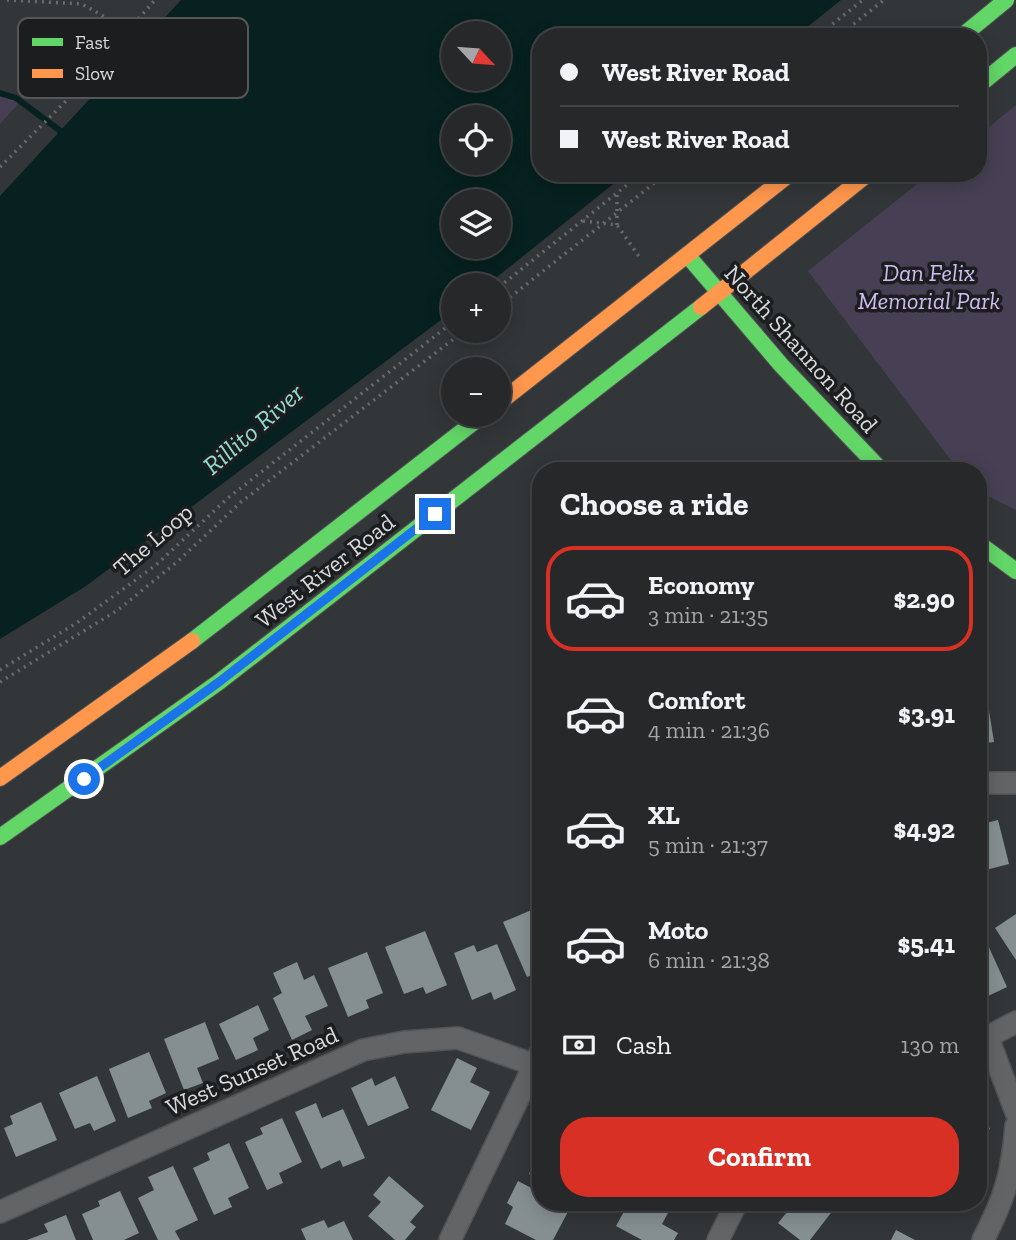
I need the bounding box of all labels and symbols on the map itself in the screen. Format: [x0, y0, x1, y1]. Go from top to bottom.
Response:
legend [18, 18, 248, 98]
north arrow [441, 21, 511, 91]
text: Fast [75, 31, 110, 54]
text: Slow [75, 62, 115, 85]
park label: Dan Felix Memorial Park [858, 258, 1001, 315]
street label: North Shannon Road [718, 259, 884, 438]
water label: Rillito River [196, 377, 310, 481]
street label: The Loop [107, 497, 198, 582]
route end [419, 498, 451, 530]
street label: West River Road [249, 507, 400, 634]
route start [68, 763, 100, 795]
street label: West Sunset Road [161, 1020, 342, 1121]

